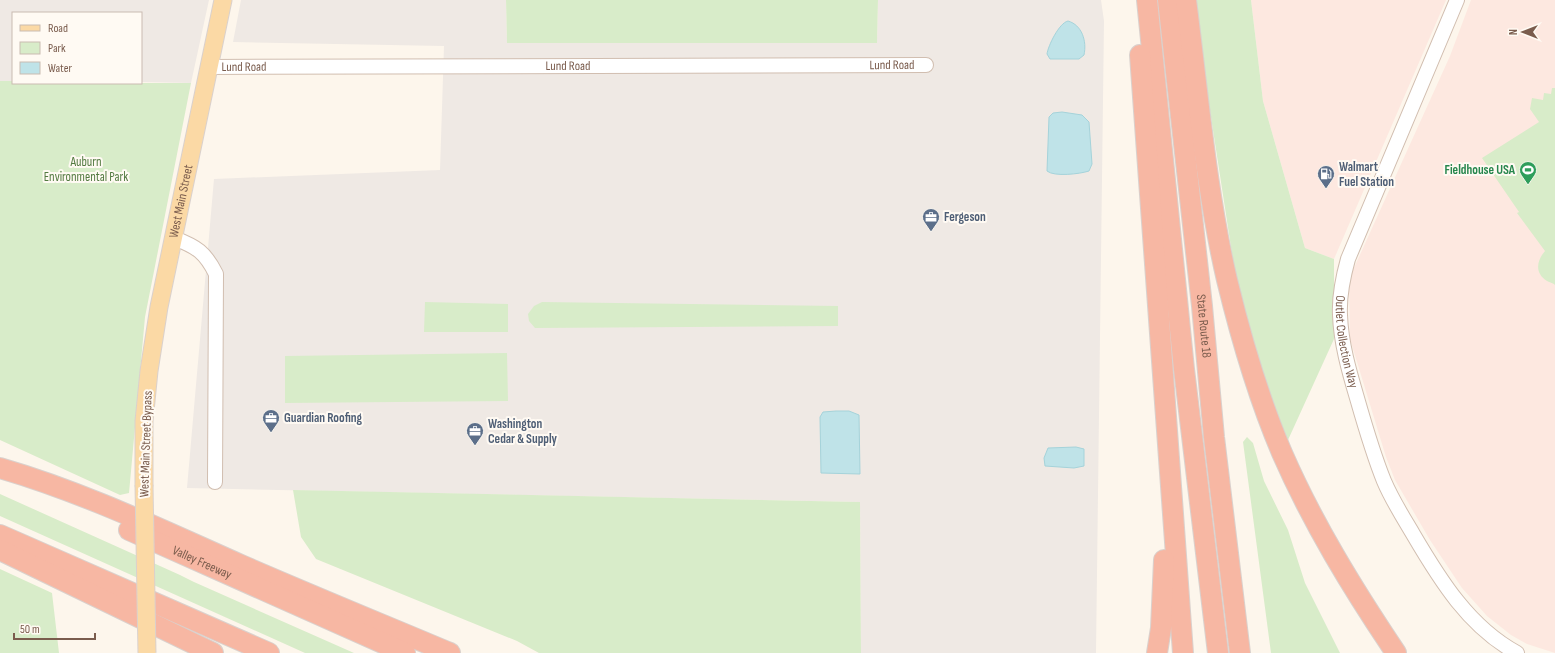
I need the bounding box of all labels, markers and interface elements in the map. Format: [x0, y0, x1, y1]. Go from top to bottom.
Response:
legend [12, 12, 142, 84]
north arrow [1503, 12, 1543, 52]
text: Road [48, 21, 68, 36]
text: N [1507, 29, 1520, 35]
text: Park [48, 41, 66, 56]
street label: Lund Road [869, 57, 915, 73]
street label: Lund Road [545, 58, 591, 74]
street label: Lund Road [221, 59, 267, 75]
text: Water [48, 61, 72, 76]
park label: Auburn Environmental Park [44, 154, 128, 185]
place label: Walmart Fuel Station [1339, 159, 1394, 190]
sports icon: Fieldhouse USA [1518, 160, 1538, 185]
place label: Fieldhouse USA [1445, 162, 1516, 178]
street label: West Main Street [166, 163, 196, 239]
fuel station icon: Walmart Fuel Station [1316, 164, 1336, 189]
office icon: Fergeson [921, 207, 941, 232]
place label: Fergeson [944, 209, 986, 225]
street label: State Route 18 [1193, 293, 1215, 359]
street label: Outlet Collection Way [1332, 295, 1362, 390]
street label: West Main Street Bypass [136, 390, 156, 498]
office icon: Guardian Roofing [261, 408, 281, 433]
place label: Guardian Roofing [284, 410, 363, 426]
place label: Washington Cedar & Supply [488, 416, 558, 447]
office icon: Washington Cedar & Supply [465, 421, 485, 446]
street label: Valley Freeway [170, 542, 234, 583]
scale bar [14, 615, 95, 641]
text: 50 m [20, 622, 40, 637]

